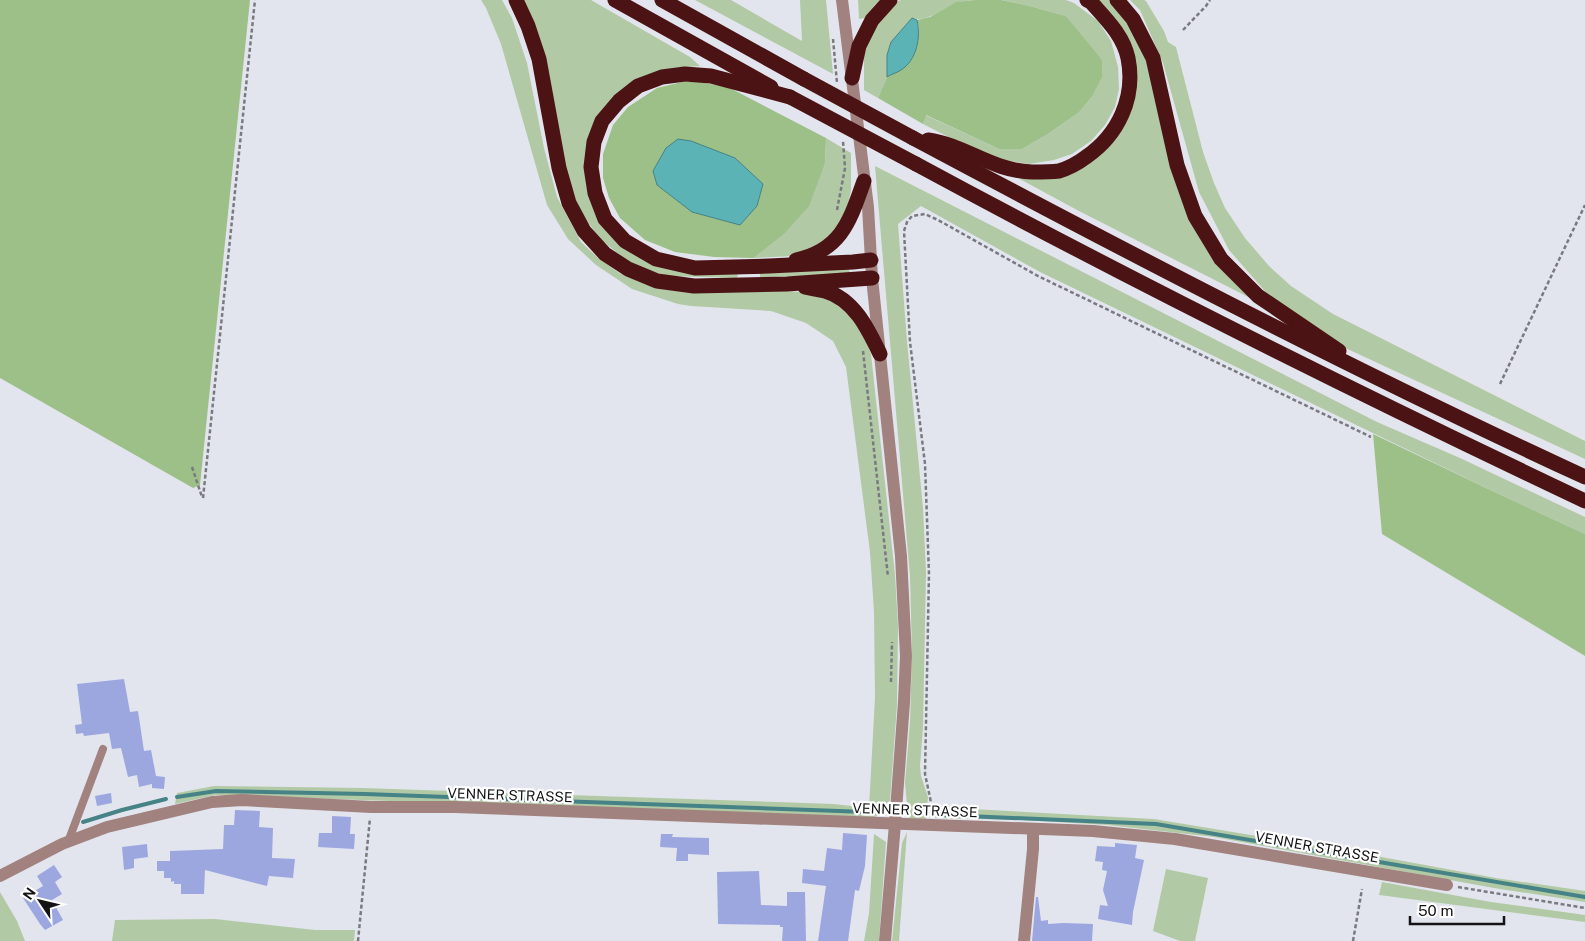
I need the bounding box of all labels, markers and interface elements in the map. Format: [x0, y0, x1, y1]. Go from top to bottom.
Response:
street label: VENNER STRASSE [447, 785, 573, 805]
street label: VENNER STRASSE [852, 800, 978, 820]
street label: VENNER STRASSE [1254, 828, 1380, 866]
north arrow [15, 876, 65, 926]
text: N [20, 884, 39, 903]
scale bar [1410, 894, 1504, 926]
text: 50 m [1418, 902, 1453, 919]

